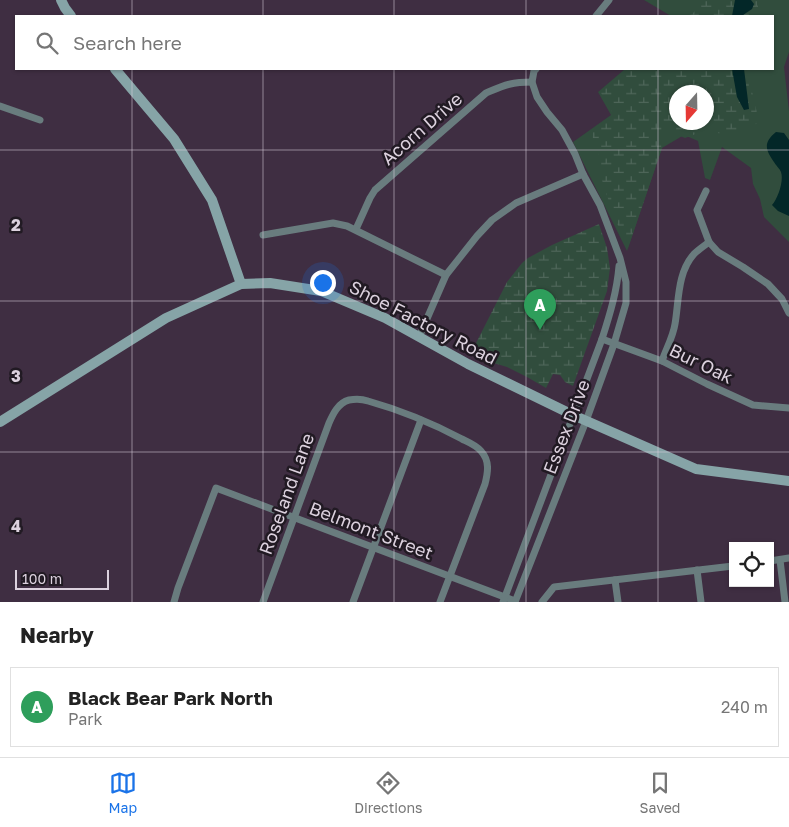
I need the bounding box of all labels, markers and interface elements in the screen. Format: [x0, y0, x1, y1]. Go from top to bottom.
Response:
search box [15, 15, 774, 70]
icon: search [33, 29, 61, 57]
text: Search here [73, 31, 182, 54]
north arrow [669, 85, 714, 130]
street label: Acorn Drive [377, 87, 466, 169]
text: 2 [11, 215, 21, 235]
your location [310, 270, 336, 296]
street label: Shoe Factory Road [346, 275, 501, 369]
pin: A [524, 289, 556, 330]
street label: Bur Oak [666, 338, 737, 388]
text: 3 [11, 366, 21, 386]
street label: Essex Drive [538, 376, 594, 477]
street label: Roseland Lane [254, 430, 318, 557]
street label: Belmont Street [306, 496, 436, 564]
text: 4 [11, 516, 21, 536]
map controls [729, 542, 774, 587]
button: locate [729, 542, 774, 587]
scale bar [15, 567, 109, 590]
text: 100 m [22, 570, 62, 587]
text: Nearby [20, 622, 94, 648]
text: Black Bear Park North [68, 686, 273, 709]
text: A [31, 697, 43, 717]
text: 240 m [721, 697, 768, 717]
text: Park [68, 709, 103, 729]
tab: Map [109, 769, 137, 816]
tab: Directions [354, 769, 423, 816]
tab: Saved [640, 769, 680, 816]

